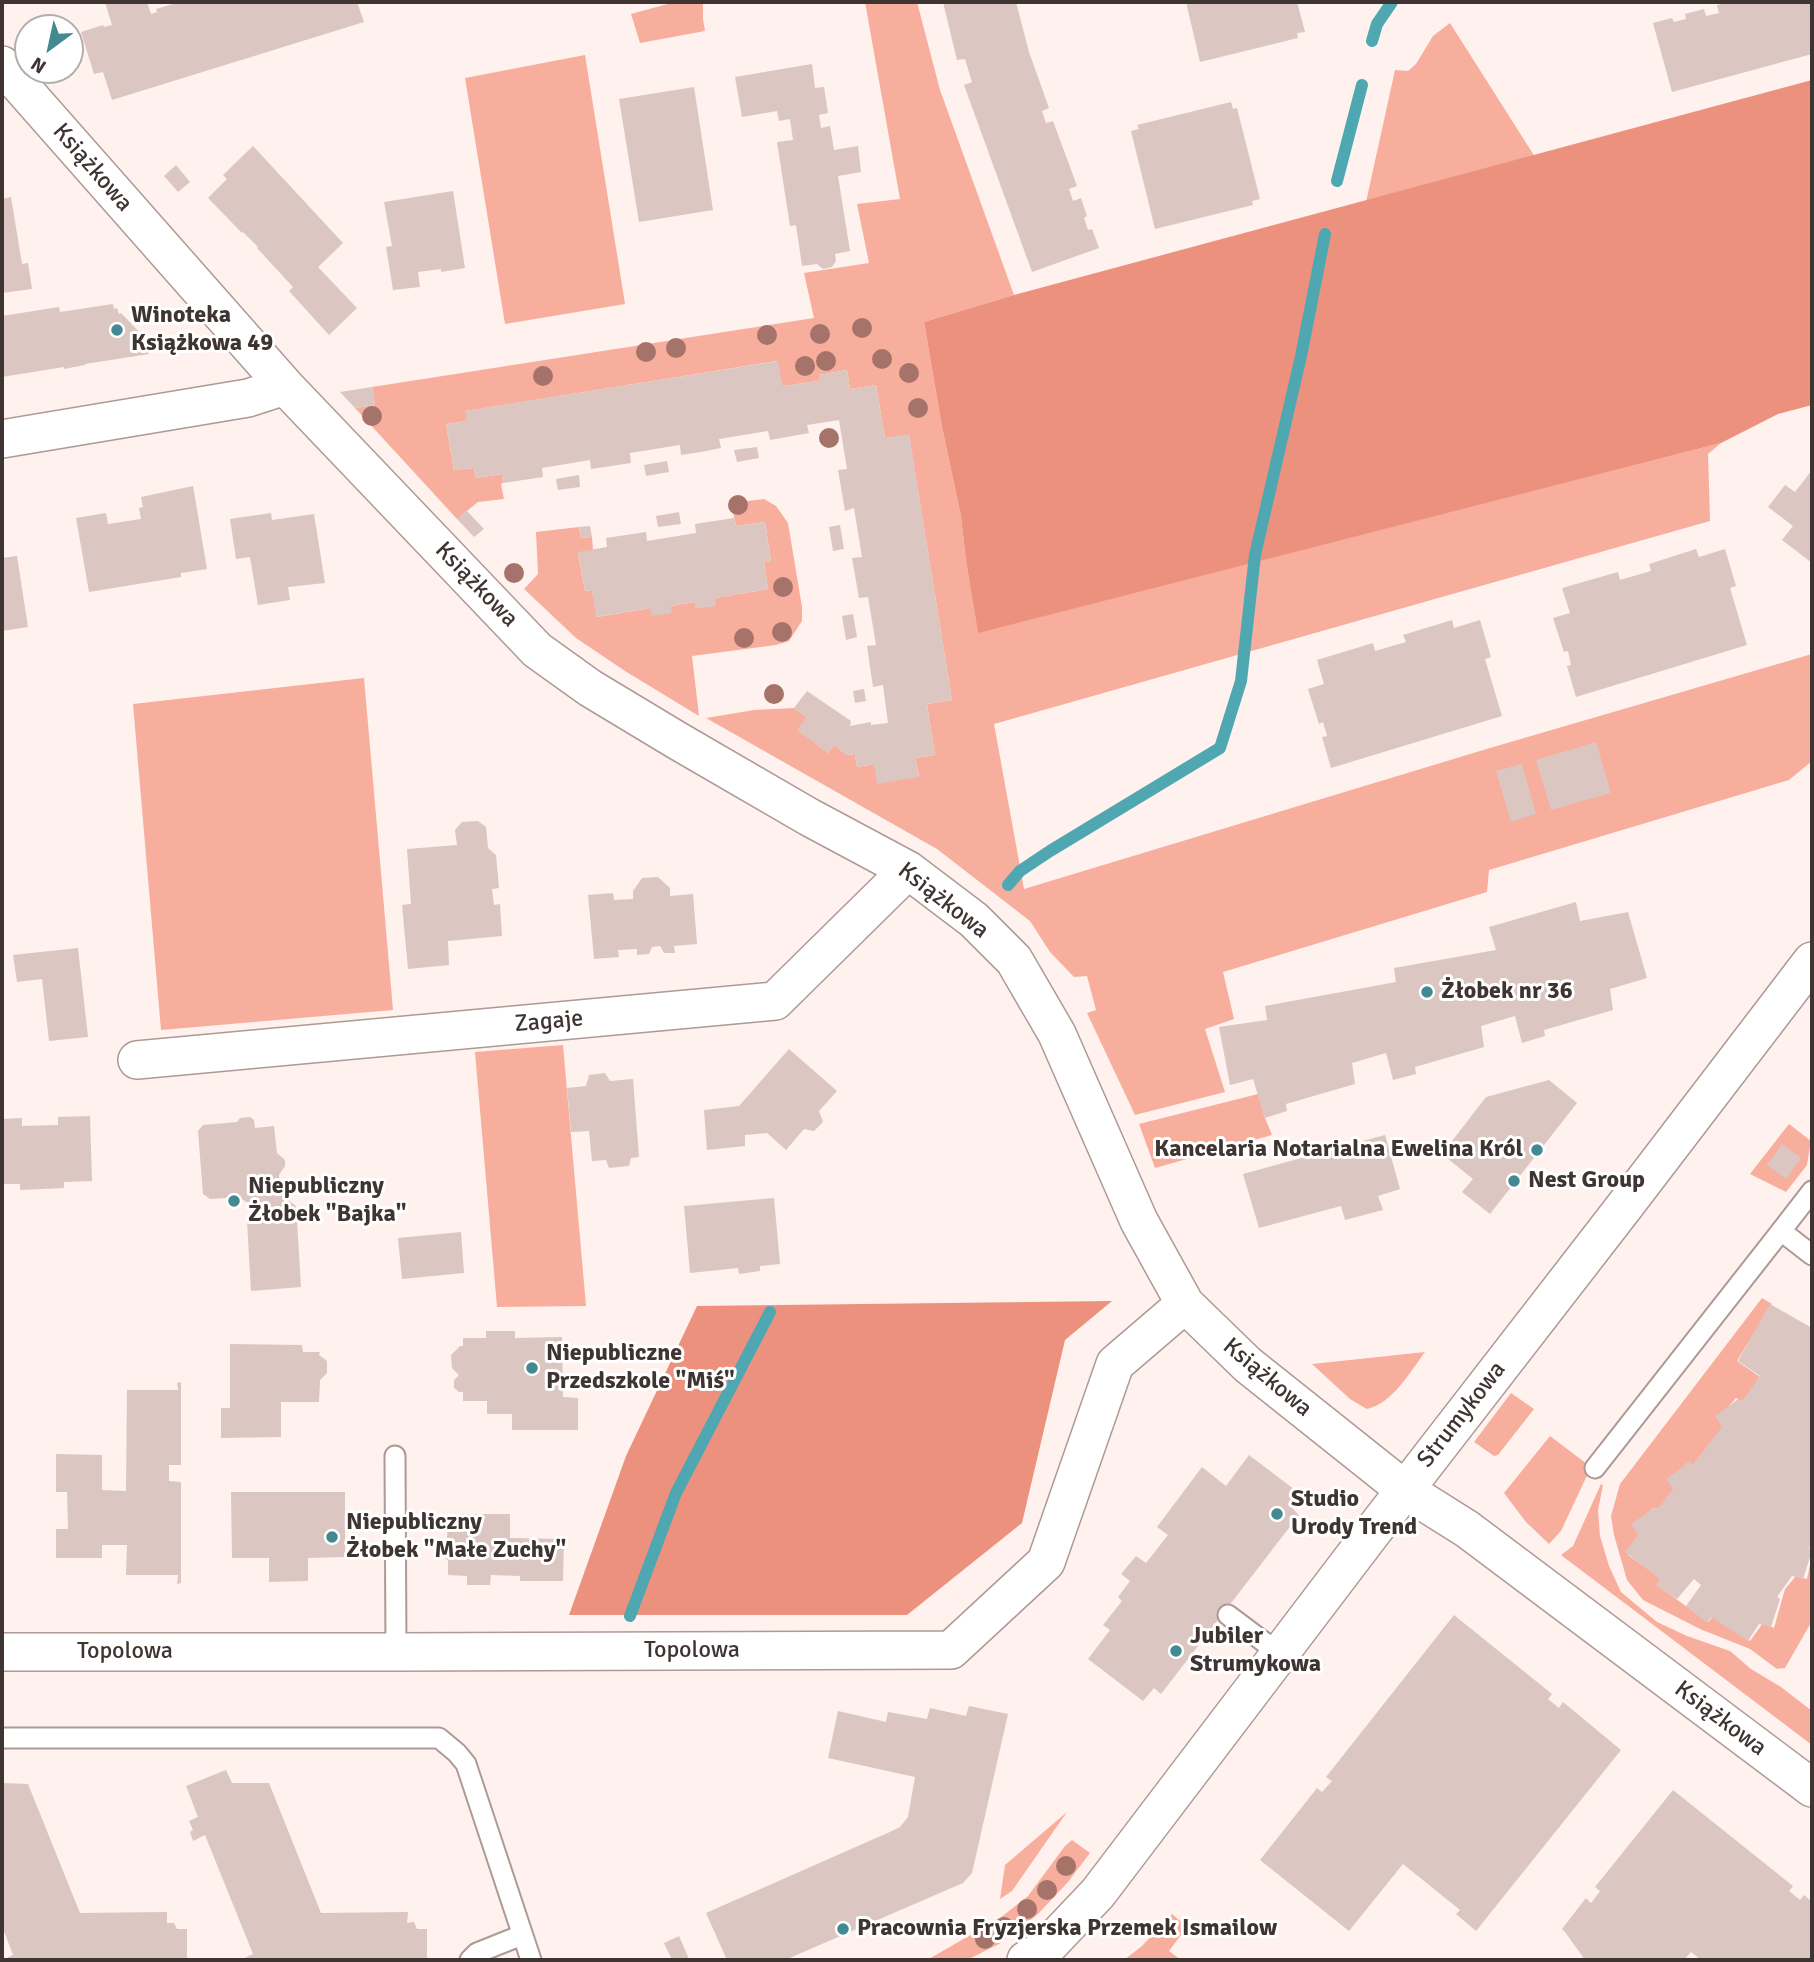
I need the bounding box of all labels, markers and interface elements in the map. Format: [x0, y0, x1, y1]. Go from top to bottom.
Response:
north arrow [14, 14, 84, 84]
text: N [27, 51, 51, 79]
street label: Książkowa [46, 118, 138, 218]
place label: Winoteka Książkowa 49 [131, 302, 273, 358]
marker: Winoteka Książkowa 49 [109, 322, 125, 338]
street label: Książkowa [428, 536, 524, 634]
street label: Książkowa [892, 857, 994, 945]
place label: Żłobek nr 36 [1441, 978, 1573, 1006]
marker: Żłobek nr 36 [1419, 984, 1435, 1000]
street label: Zagaje [514, 1005, 584, 1039]
place label: Kancelaria Notarialna Ewelina Król [1154, 1136, 1523, 1164]
marker: Kancelaria Notarialna Ewelina Król [1529, 1142, 1545, 1158]
place label: Nest Group [1528, 1167, 1645, 1195]
place label: Niepubliczny Żłobek "Bajka" [248, 1173, 407, 1229]
marker: Nest Group [1506, 1173, 1522, 1189]
marker: Niepubliczny Żłobek "Bajka" [226, 1193, 242, 1209]
street label: Książkowa [1217, 1332, 1317, 1424]
place label: Niepubliczne Przedszkole "Miś" [546, 1340, 735, 1396]
street label: Strumykowa [1412, 1356, 1512, 1474]
marker: Niepubliczne Przedszkole "Miś" [524, 1360, 540, 1376]
place label: Studio Urody Trend [1291, 1486, 1417, 1542]
marker: Studio Urody Trend [1269, 1506, 1285, 1522]
place label: Niepubliczny Żłobek "Małe Zuchy" [346, 1509, 566, 1565]
marker: Niepubliczny Żłobek "Małe Zuchy" [324, 1529, 340, 1545]
place label: Jubiler Strumykowa [1190, 1623, 1321, 1679]
street label: Topolowa [644, 1637, 740, 1665]
street label: Topolowa [77, 1638, 173, 1666]
marker: Jubiler Strumykowa [1168, 1643, 1184, 1659]
street label: Książkowa [1668, 1675, 1772, 1763]
place label: Pracownia Fryzjerska Przemek Ismailow [857, 1915, 1277, 1943]
marker: Pracownia Fryzjerska Przemek Ismailow [835, 1921, 851, 1937]

